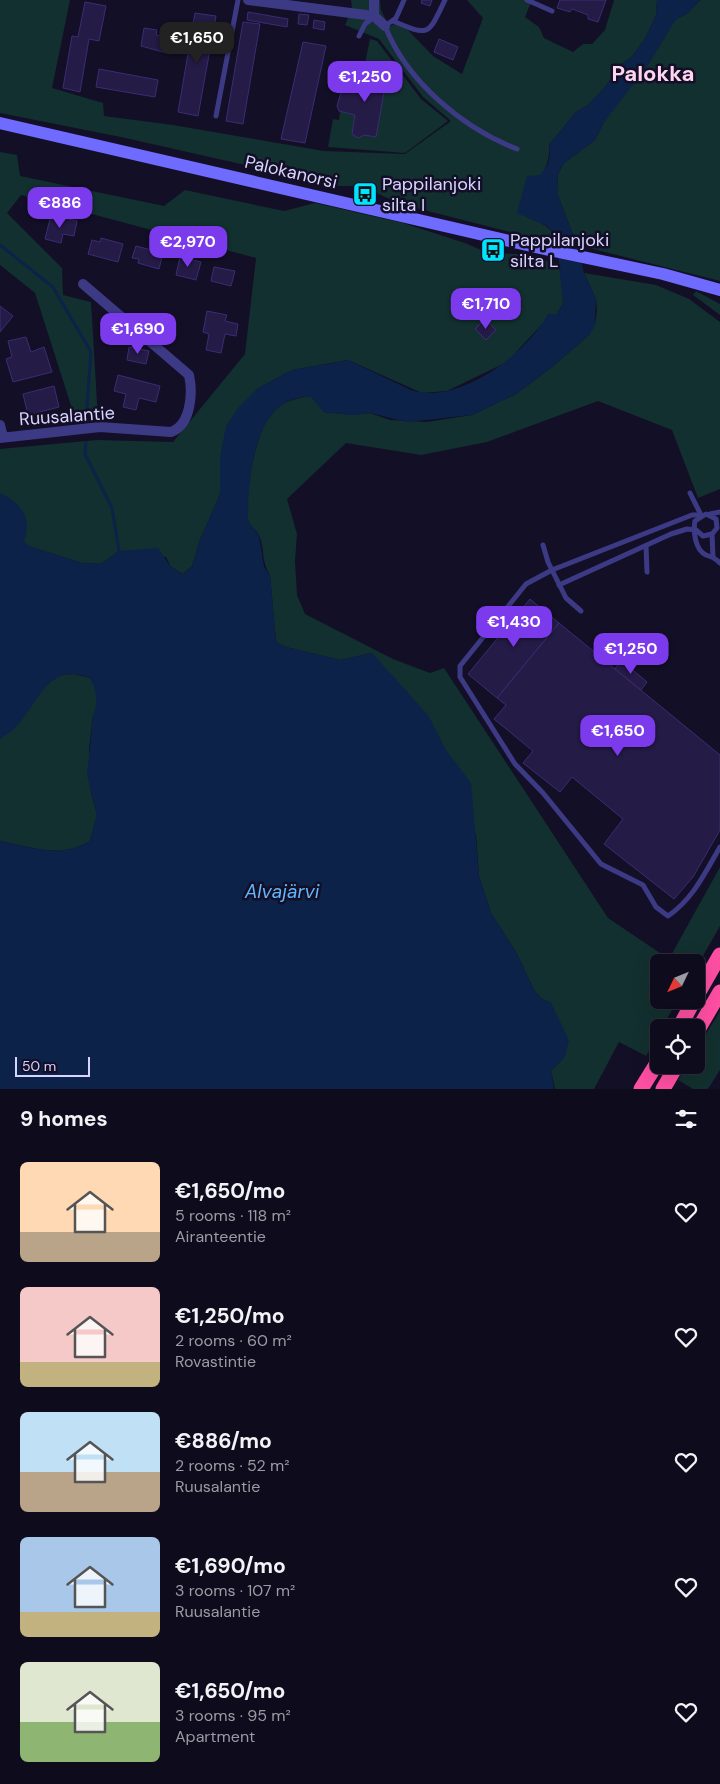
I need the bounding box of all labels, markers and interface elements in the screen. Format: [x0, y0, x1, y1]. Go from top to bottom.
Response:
pin: €1,650 [156, 22, 238, 64]
text: €1,650 [170, 27, 224, 48]
district label: Palokka [612, 59, 694, 88]
pin: €1,250 [324, 61, 406, 103]
text: €1,250 [339, 66, 391, 87]
street label: Palokanorsi [242, 150, 340, 194]
place label: Pappilanjoki silta I [382, 172, 481, 217]
bus stop icon: Pappilanjoki silta I [352, 181, 378, 207]
pin: €886 [30, 186, 90, 229]
text: €886 [38, 192, 82, 213]
pin: €2,970 [147, 226, 229, 268]
place label: Pappilanjoki silta L [510, 228, 609, 273]
text: €2,970 [160, 231, 216, 252]
bus stop icon: Pappilanjoki silta L [480, 237, 506, 263]
pin: €1,710 [445, 288, 527, 330]
text: €1,710 [462, 293, 510, 314]
pin: €1,690 [97, 312, 179, 355]
text: €1,690 [111, 318, 165, 339]
street label: Ruusalantie [18, 401, 116, 431]
pin: €1,430 [473, 606, 555, 648]
text: €1,430 [487, 611, 541, 632]
pin: €1,250 [590, 632, 672, 675]
text: €1,250 [605, 638, 657, 659]
pin: €1,650 [577, 714, 659, 757]
text: €1,650 [591, 720, 645, 741]
water label: Alvajärvi [244, 879, 320, 904]
north arrow [650, 954, 705, 1009]
map controls [650, 954, 705, 1074]
button: locate [650, 1019, 705, 1074]
scale bar [15, 1054, 90, 1077]
text: 50 m [22, 1057, 56, 1075]
text: 9 homes [20, 1105, 108, 1133]
icon: filters [672, 1105, 700, 1133]
text: €1,650/mo [175, 1177, 285, 1205]
icon: home [60, 1182, 120, 1242]
icon: heart [672, 1198, 700, 1226]
text: 5 rooms · 118 m² [175, 1205, 291, 1226]
text: Airanteentie [175, 1226, 266, 1247]
text: €1,250/mo [175, 1302, 285, 1330]
icon: home [60, 1307, 120, 1367]
icon: heart [672, 1323, 700, 1351]
text: 2 rooms · 60 m² [175, 1330, 292, 1351]
text: Rovastintie [175, 1351, 256, 1372]
text: €886/mo [175, 1427, 272, 1455]
icon: home [60, 1432, 120, 1492]
icon: heart [672, 1448, 700, 1476]
text: 2 rooms · 52 m² [175, 1455, 290, 1476]
text: Ruusalantie [175, 1476, 260, 1497]
text: €1,690/mo [175, 1552, 286, 1580]
icon: home [60, 1557, 120, 1617]
icon: heart [672, 1573, 700, 1601]
text: 3 rooms · 107 m² [175, 1580, 295, 1601]
text: Ruusalantie [175, 1601, 260, 1622]
text: €1,650/mo [175, 1677, 285, 1705]
icon: home [60, 1682, 120, 1742]
icon: heart [672, 1698, 700, 1726]
text: 3 rooms · 95 m² [175, 1705, 291, 1726]
text: Apartment [175, 1726, 255, 1747]

